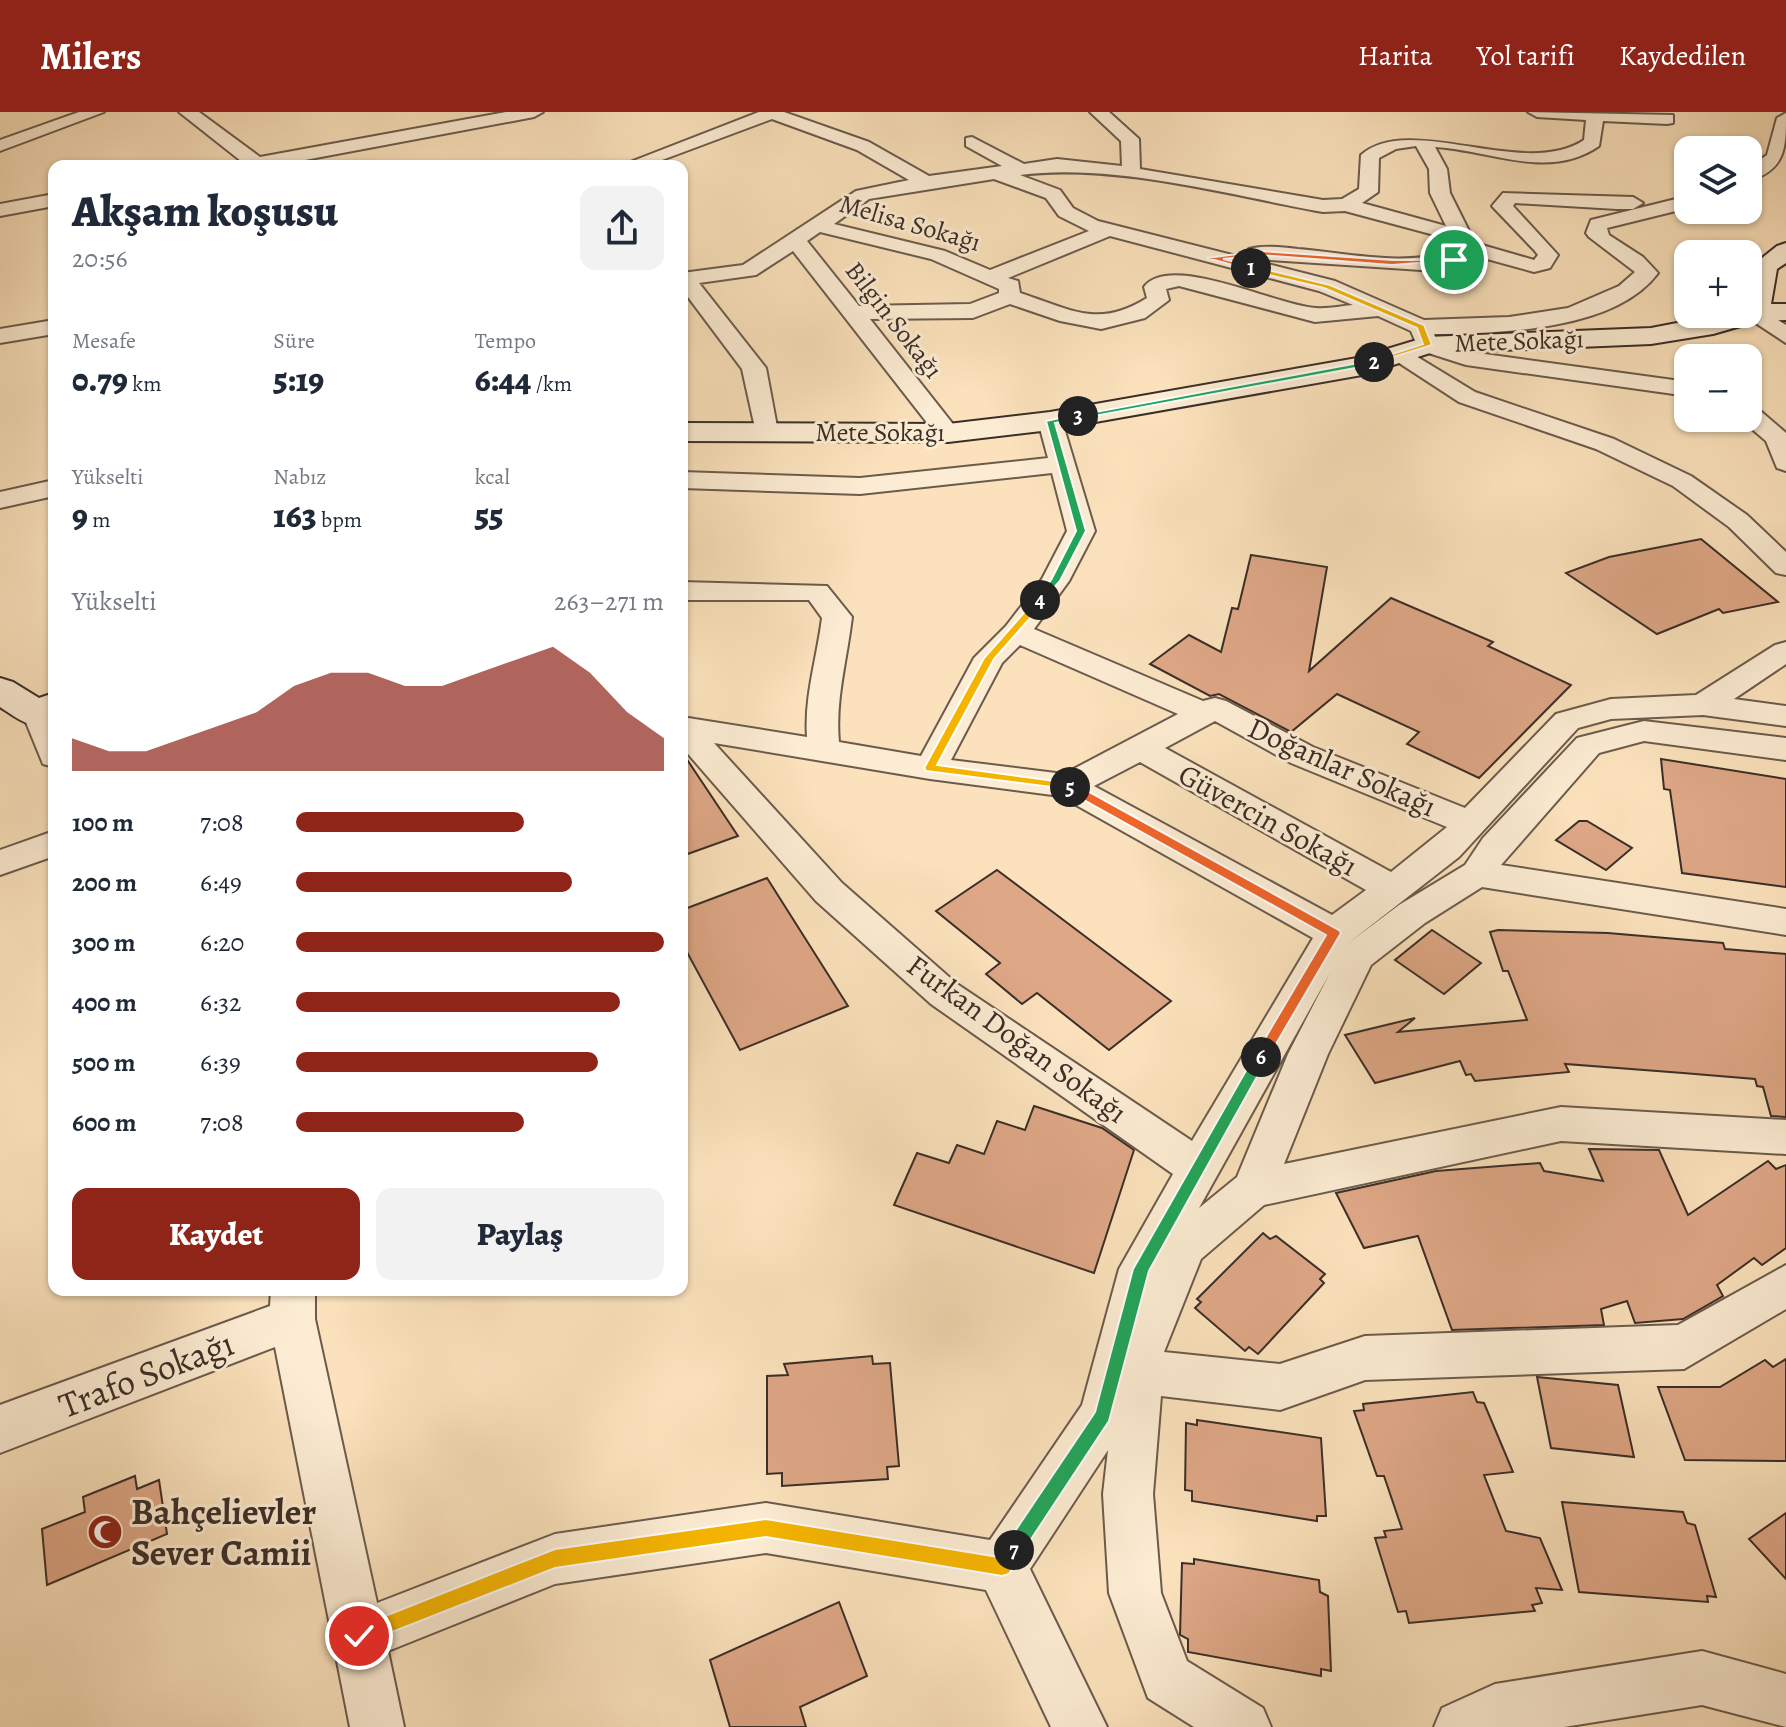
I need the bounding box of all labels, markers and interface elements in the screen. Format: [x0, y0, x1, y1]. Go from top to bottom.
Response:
text: Milers [40, 30, 142, 82]
text: Harita [1358, 37, 1433, 75]
text: Yol tarifi [1477, 37, 1575, 75]
text: Kaydedilen [1619, 37, 1746, 75]
map controls [1674, 136, 1762, 432]
button: layers [1674, 136, 1762, 224]
text: Akşam koşusu [72, 181, 338, 241]
button: share [580, 186, 664, 270]
street label: Melisa Sokağı [835, 186, 985, 260]
pin [1420, 226, 1488, 294]
icon: arrive [1432, 238, 1476, 282]
button: + [1674, 240, 1762, 328]
text: 20:56 [72, 241, 128, 276]
pin: 1 [1231, 248, 1271, 288]
text: 1 [1247, 253, 1255, 283]
street label: Bilgin Sokağı [837, 254, 951, 386]
street label: Mete Sokağı [1454, 321, 1584, 361]
text: Mesafe [72, 326, 136, 356]
text: Süre [273, 326, 315, 356]
text: Tempo [475, 326, 536, 356]
pin: 2 [1354, 342, 1394, 382]
button: − [1674, 344, 1762, 432]
text: 2 [1369, 347, 1379, 377]
text: 0.79 [72, 356, 128, 403]
text: 5:19 [273, 356, 324, 403]
text: 6:44 [475, 356, 531, 403]
text: km [128, 369, 161, 399]
text: /km [531, 369, 572, 399]
pin: 3 [1058, 396, 1098, 436]
text: 3 [1073, 401, 1083, 431]
street label: Mete Sokağı [815, 415, 945, 450]
text: Yükselti [72, 462, 144, 492]
text: Nabız [273, 462, 326, 492]
text: kcal [475, 462, 510, 492]
text: 9 [72, 492, 88, 539]
text: 163 [273, 492, 317, 539]
text: 55 [475, 492, 504, 539]
text: m [88, 505, 111, 535]
text: bpm [317, 505, 362, 535]
pin: 4 [1020, 580, 1060, 620]
text: Yükselti [72, 584, 157, 619]
text: 263–271 m [554, 584, 664, 619]
text: 4 [1035, 585, 1045, 615]
street label: Doğanlar Sokağı [1242, 708, 1442, 826]
street label: Güvercin Sokağı [1171, 754, 1365, 886]
pin: 5 [1050, 767, 1090, 807]
text: 5 [1065, 772, 1075, 802]
text: 100 m [72, 805, 134, 840]
text: 7:08 [200, 805, 244, 840]
text: 200 m [72, 865, 137, 900]
text: 6:49 [200, 865, 242, 900]
text: 300 m [72, 925, 136, 960]
text: 6:20 [200, 925, 244, 960]
street label: Furkan Doğan Sokağı [899, 946, 1135, 1132]
text: 400 m [72, 985, 137, 1020]
text: 6:32 [200, 985, 241, 1020]
pin: 6 [1241, 1037, 1281, 1077]
text: 6 [1256, 1042, 1266, 1072]
text: 500 m [72, 1045, 136, 1080]
text: 6:39 [200, 1045, 241, 1080]
text: 600 m [72, 1105, 137, 1140]
text: 7:08 [200, 1105, 244, 1140]
button: Kaydet [72, 1188, 360, 1280]
button: Paylaş [376, 1188, 664, 1280]
street label: Trafo Sokağı [52, 1318, 240, 1430]
place label: Bahçelievler Sever Camii [131, 1487, 316, 1577]
mosque icon: Bahçelievler Sever Camii [86, 1513, 124, 1551]
pin: 7 [994, 1530, 1034, 1570]
text: 7 [1009, 1535, 1019, 1565]
pin [325, 1602, 393, 1670]
icon: check [337, 1614, 381, 1658]

